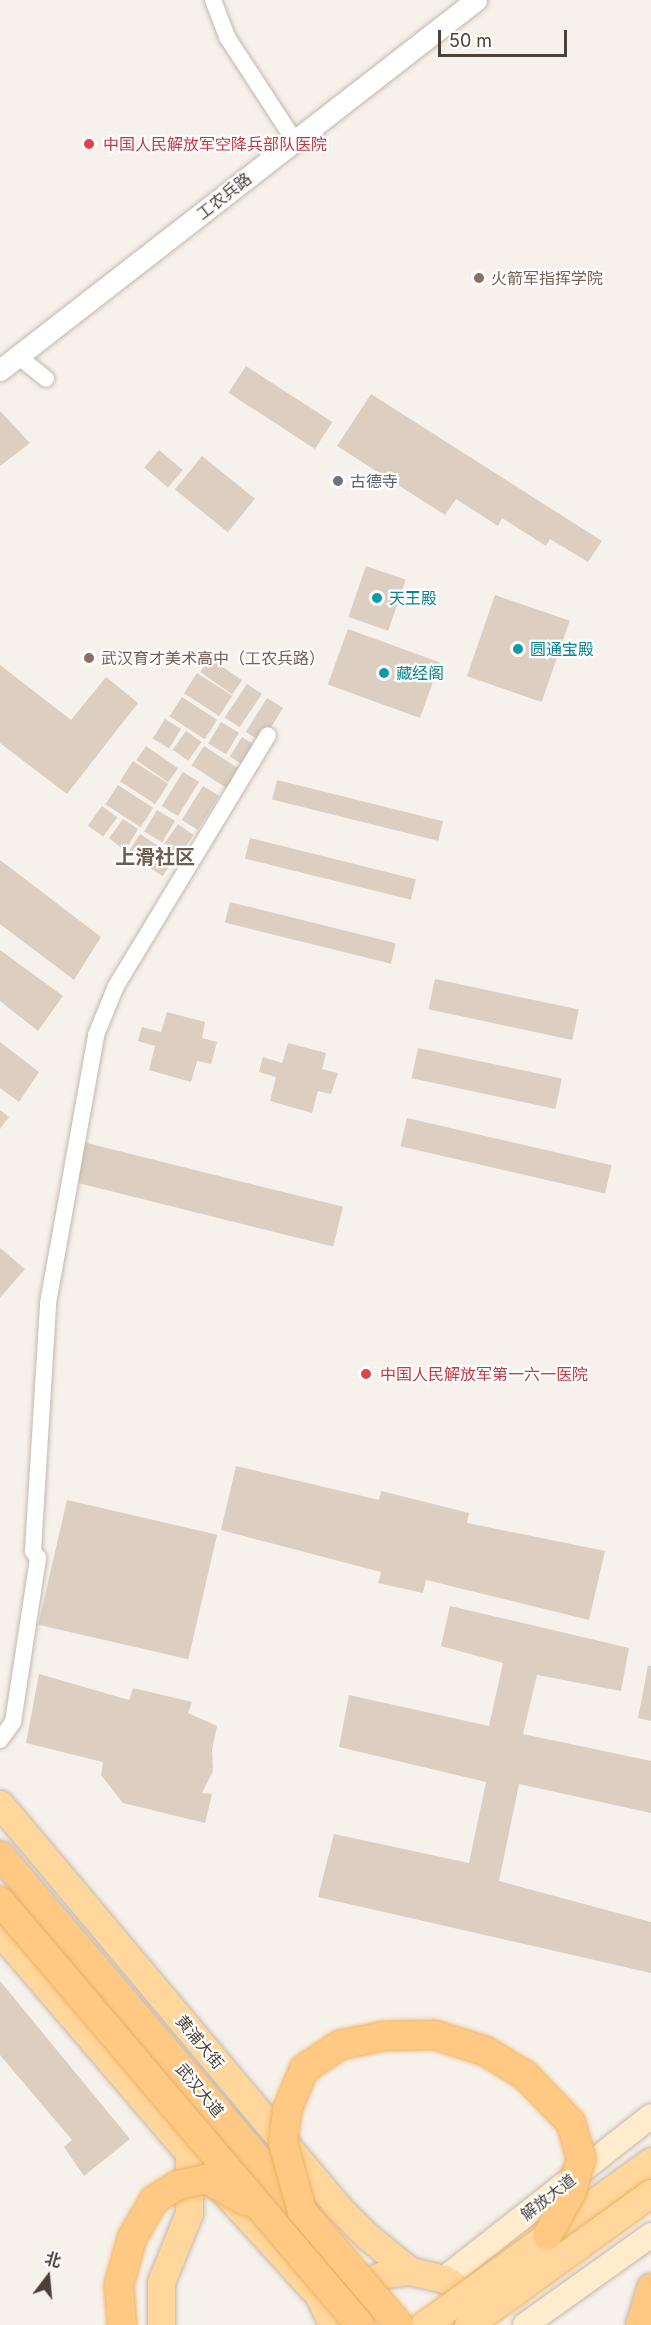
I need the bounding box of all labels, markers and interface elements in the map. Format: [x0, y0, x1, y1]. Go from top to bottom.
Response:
scale bar [441, 18, 570, 56]
text: 50 m [449, 30, 492, 51]
place label: 中国人民解放军空降兵部队医院 [103, 134, 327, 154]
marker: 中国人民解放军空降兵部队医院 [80, 135, 98, 153]
street label: 工农兵路 [193, 169, 255, 223]
place label: 火箭军指挥学院 [491, 268, 603, 288]
marker: 火箭军指挥学院 [472, 271, 486, 285]
place label: 古德寺 [350, 471, 398, 491]
marker: 古德寺 [331, 474, 345, 488]
place label: 天王殿 [389, 588, 437, 608]
marker: 天王殿 [370, 591, 384, 605]
place label: 圆通宝殿 [530, 639, 594, 659]
marker: 圆通宝殿 [511, 642, 525, 656]
place label: 武汉育才美术高中（工农兵路） [101, 648, 325, 668]
marker: 武汉育才美术高中（工农兵路） [82, 651, 96, 665]
place label: 藏经阁 [396, 663, 444, 683]
marker: 藏经阁 [377, 666, 391, 680]
district label: 上滑社区 [115, 845, 195, 869]
place label: 中国人民解放军第一六一医院 [380, 1364, 588, 1384]
marker: 中国人民解放军第一六一医院 [357, 1365, 375, 1383]
street label: 黄浦大街 [172, 2011, 228, 2073]
street label: 武汉大道 [172, 2059, 228, 2121]
street label: 解放大道 [517, 2170, 579, 2224]
north arrow [18, 2247, 78, 2307]
text: 北 [42, 2248, 63, 2272]

